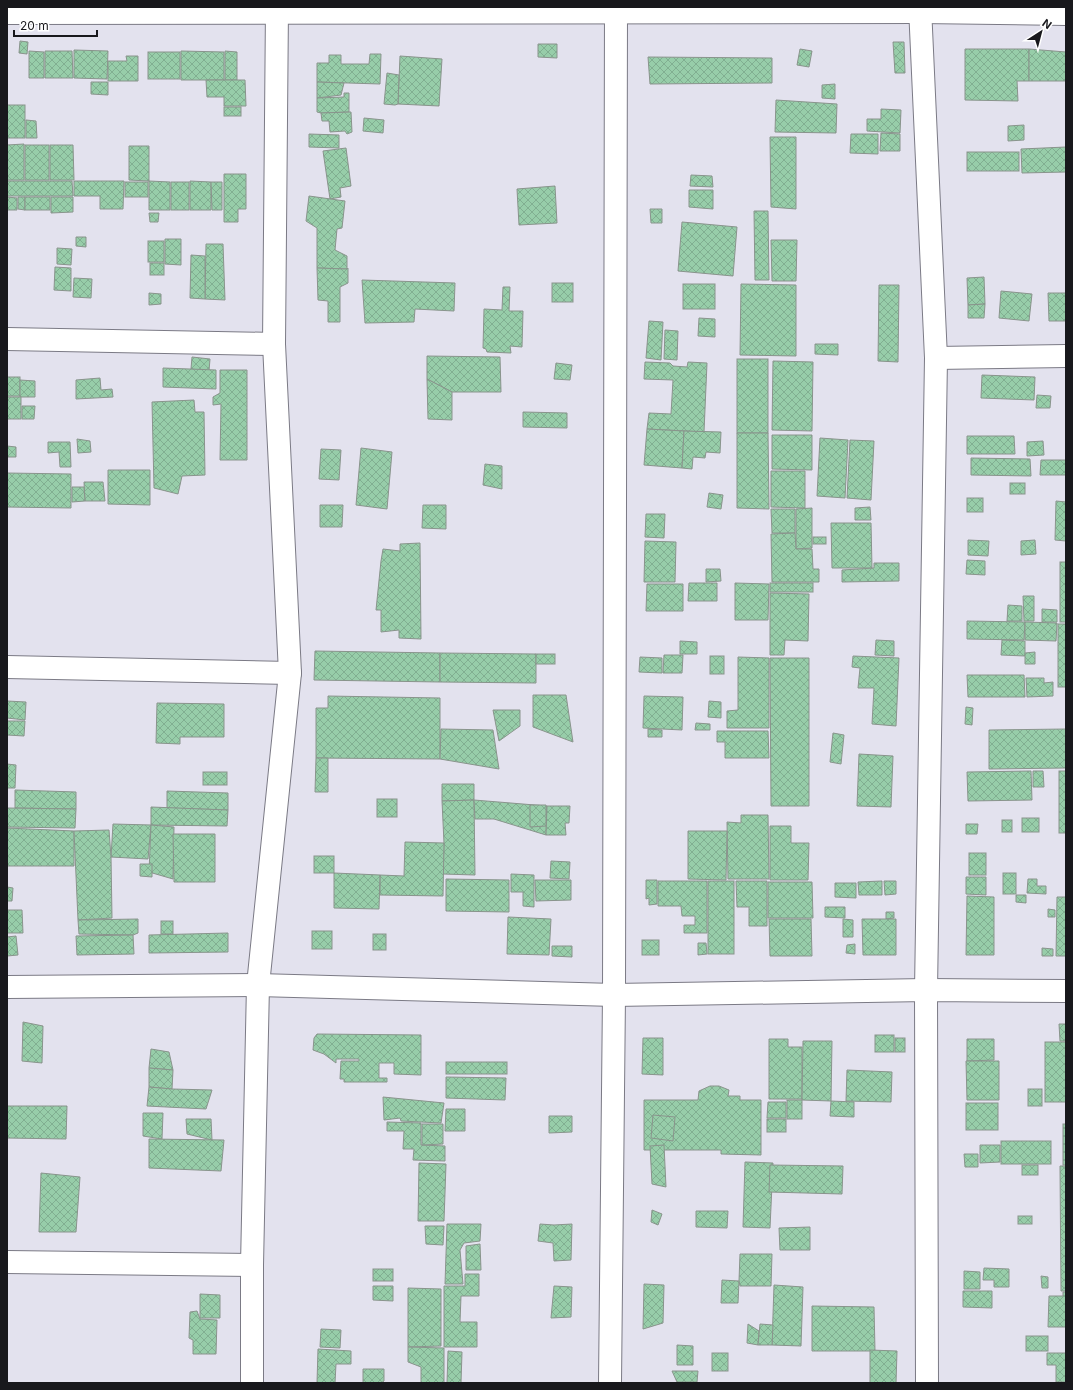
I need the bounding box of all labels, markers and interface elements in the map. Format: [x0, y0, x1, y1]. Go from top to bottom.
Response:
scale bar [14, 12, 97, 38]
north arrow [1021, 12, 1061, 52]
text: N [1039, 16, 1054, 32]
text: 20 m [20, 18, 49, 33]

